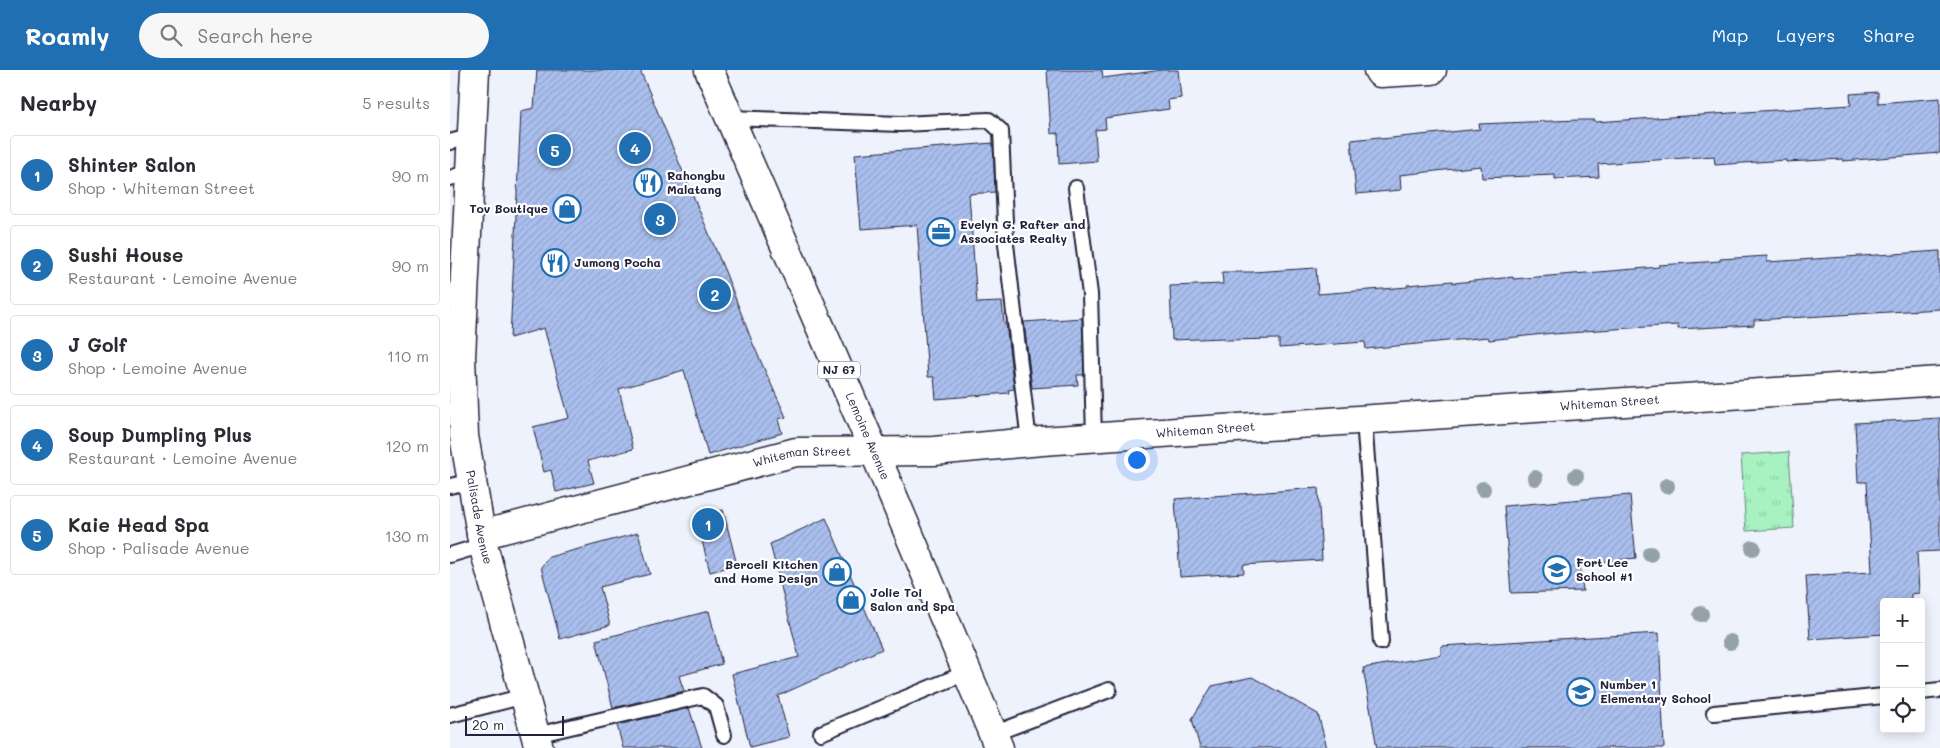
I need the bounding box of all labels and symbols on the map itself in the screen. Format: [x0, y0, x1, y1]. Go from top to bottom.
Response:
pin: 4 [619, 129, 651, 167]
pin: 5 [539, 131, 571, 169]
place label: Rahongbu Malatang [667, 167, 726, 197]
restaurant icon: Rahongbu Malatang [633, 168, 663, 198]
shop icon: Tov Boutique [552, 194, 582, 224]
place label: Tov Boutique [469, 200, 548, 216]
pin: 3 [644, 200, 676, 238]
place label: Evelyn G. Rafter and Associates Realty [960, 216, 1086, 246]
office icon: Evelyn G. Rafter and Associates Realty [926, 217, 956, 247]
restaurant icon: Jumong Pocha [540, 248, 570, 278]
place label: Jumong Pocha [574, 254, 661, 270]
pin: 2 [699, 275, 731, 313]
road number: NJ 67 [818, 362, 860, 378]
street label: Lemoine Avenue [843, 390, 894, 482]
street label: Whiteman Street [1559, 391, 1660, 413]
street label: Whiteman Street [1155, 418, 1256, 440]
street label: Whiteman Street [751, 443, 851, 470]
your location [1124, 447, 1150, 473]
street label: Palisade Avenue [463, 469, 497, 566]
pin: 1 [692, 505, 724, 543]
place label: Fort Lee School #1 [1576, 554, 1633, 584]
school or university icon: Fort Lee School #1 [1542, 555, 1572, 585]
place label: Berceli Kitchen and Home Design [714, 556, 818, 586]
shop icon: Berceli Kitchen and Home Design [822, 557, 852, 587]
place label: Jolie Toi Salon and Spa [870, 584, 955, 614]
shop icon: Jolie Toi Salon and Spa [836, 585, 866, 615]
place label: Number 1 Elementary School [1600, 676, 1711, 706]
school or university icon: Number 1 Elementary School [1566, 677, 1596, 707]
scale bar [465, 713, 564, 736]

